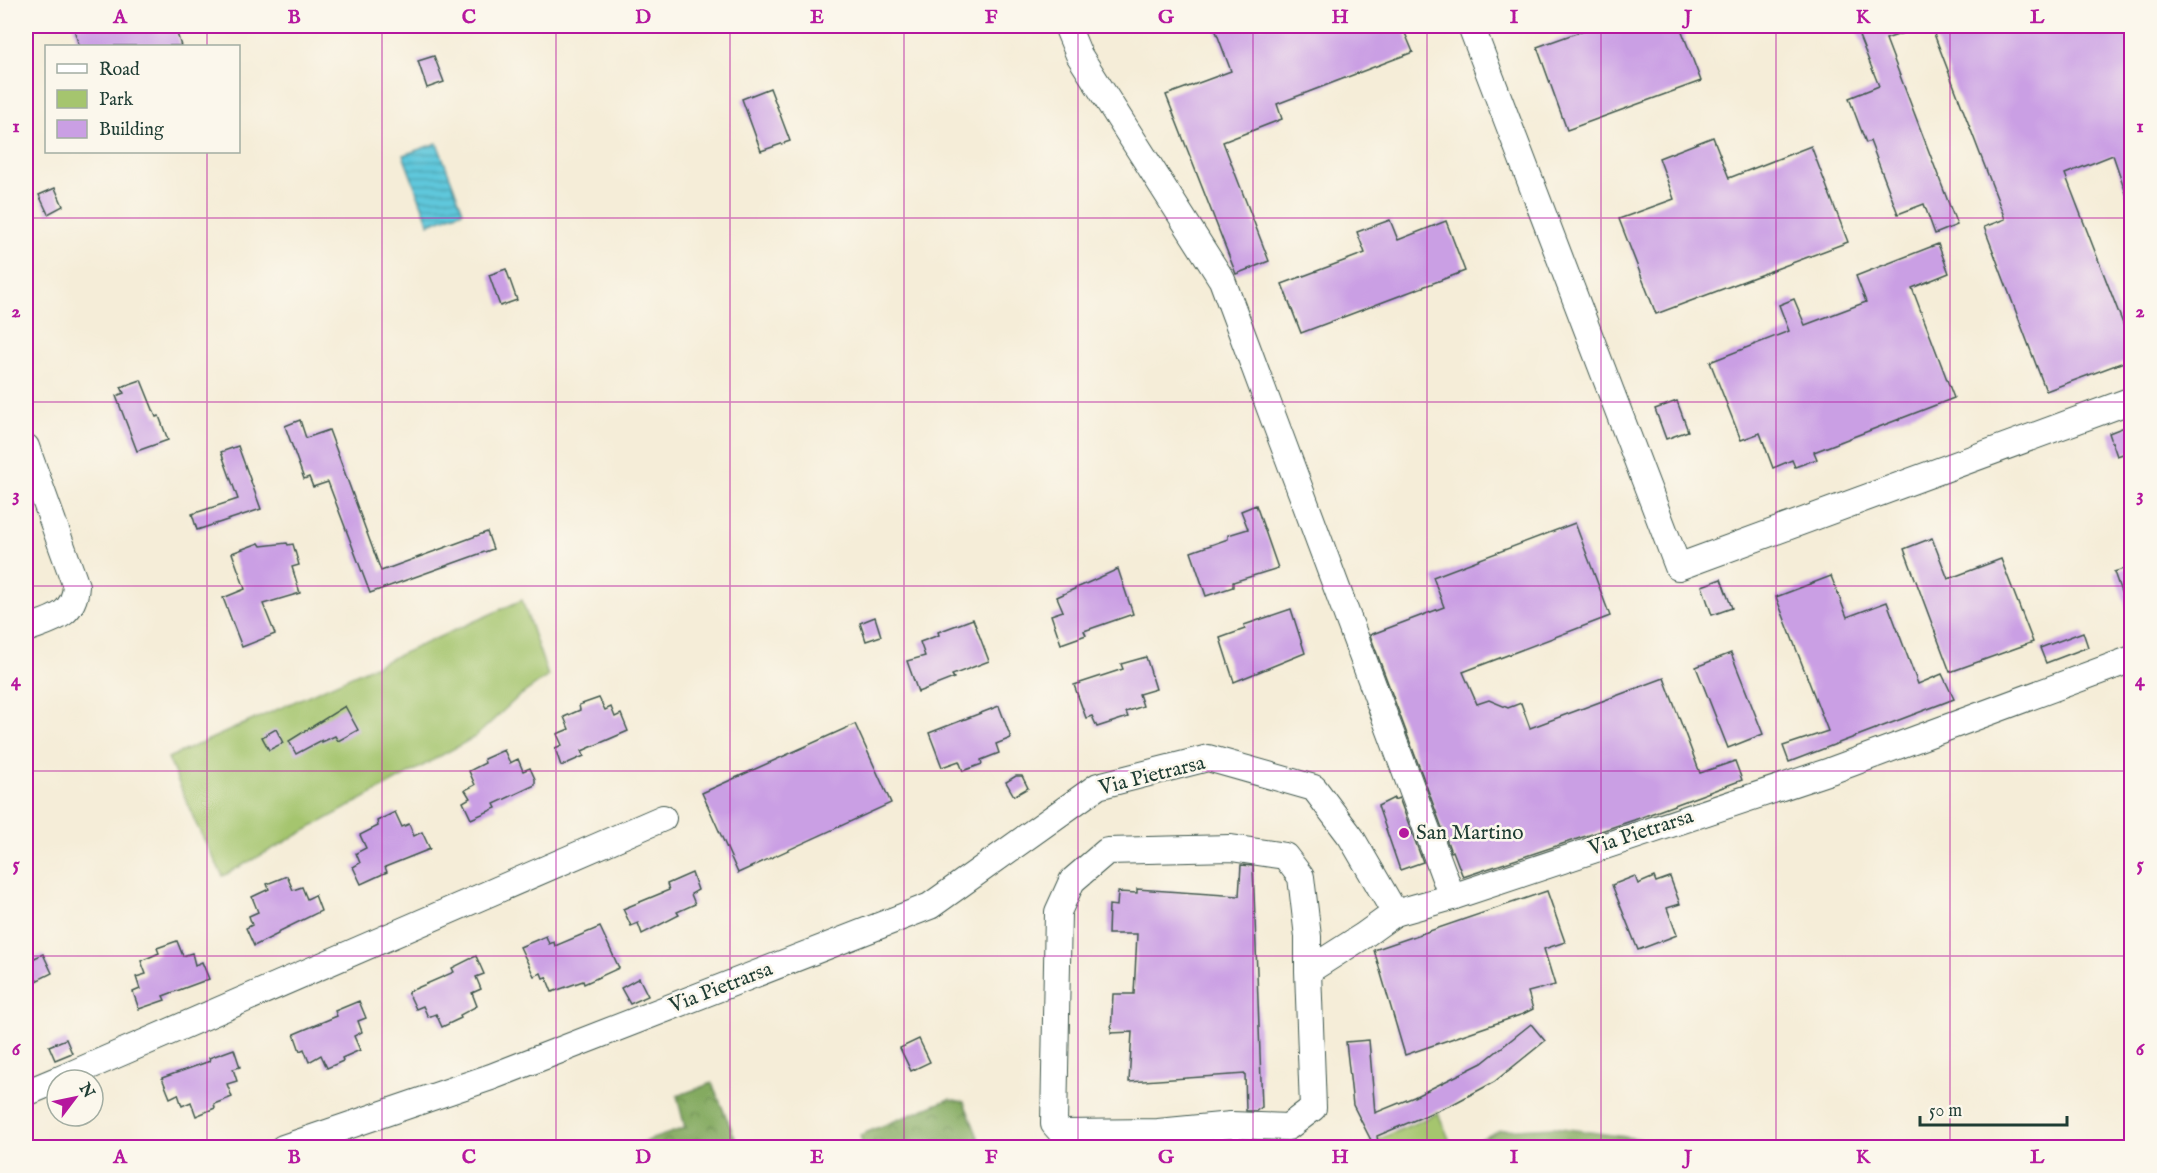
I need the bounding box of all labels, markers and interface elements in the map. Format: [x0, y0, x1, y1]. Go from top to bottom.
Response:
text: A [112, 5, 128, 30]
text: B [287, 5, 301, 30]
text: C [462, 5, 476, 30]
text: D [635, 5, 651, 30]
text: E [810, 5, 824, 30]
text: F [985, 5, 998, 30]
text: G [1158, 5, 1175, 30]
text: H [1331, 5, 1349, 30]
text: I [1510, 5, 1519, 30]
text: J [1681, 5, 1693, 30]
text: K [1856, 5, 1872, 30]
text: L [2030, 5, 2045, 30]
legend [45, 45, 240, 153]
text: Road [99, 59, 140, 82]
text: Park [99, 89, 134, 112]
text: 1 [12, 114, 20, 139]
text: 1 [2136, 114, 2144, 139]
text: Building [99, 119, 164, 142]
text: 2 [11, 299, 21, 324]
text: 2 [2135, 299, 2145, 324]
text: 3 [12, 483, 20, 508]
text: 3 [2136, 483, 2144, 508]
text: 4 [11, 668, 22, 693]
text: 4 [2135, 668, 2146, 693]
street label: Via Pietrarsa [1095, 750, 1209, 802]
street label: Via Pietrarsa [1584, 803, 1698, 863]
place label: San Martino [1416, 820, 1523, 847]
marker: San Martino [1397, 826, 1411, 840]
text: 5 [12, 852, 20, 877]
text: 5 [2136, 852, 2144, 877]
street label: Via Pietrarsa [665, 956, 777, 1020]
text: 6 [12, 1037, 22, 1062]
text: 6 [2136, 1037, 2146, 1062]
north arrow [45, 1068, 105, 1128]
text: N [73, 1079, 98, 1102]
scale bar [1920, 1089, 2067, 1127]
text: 50 m [1929, 1100, 1962, 1123]
text: A [112, 1145, 128, 1170]
text: B [287, 1145, 301, 1170]
text: C [462, 1145, 476, 1170]
text: D [635, 1145, 651, 1170]
text: E [810, 1145, 824, 1170]
text: F [985, 1145, 998, 1170]
text: G [1158, 1145, 1175, 1170]
text: H [1331, 1145, 1349, 1170]
text: I [1510, 1145, 1519, 1170]
text: J [1681, 1145, 1693, 1170]
text: K [1856, 1145, 1872, 1170]
text: L [2030, 1145, 2045, 1170]

